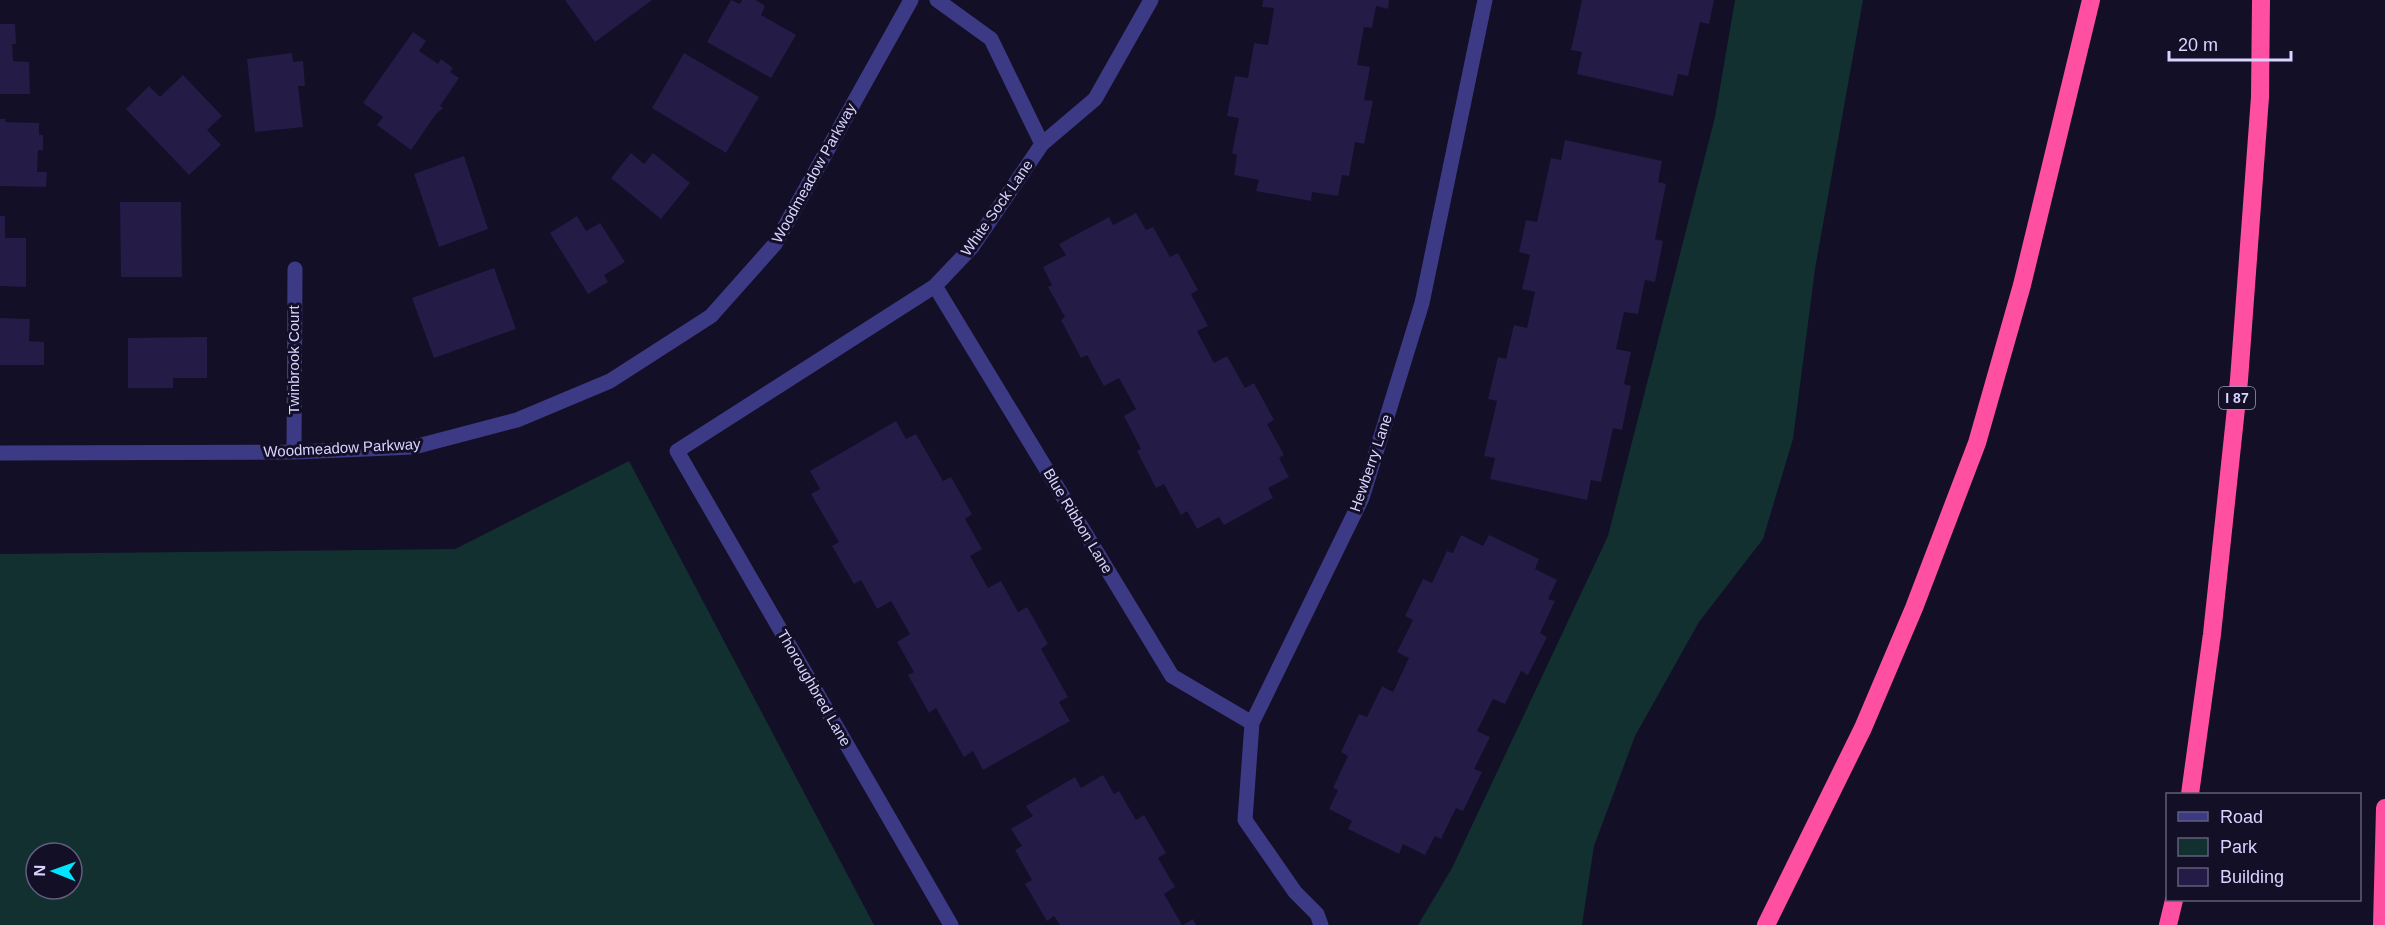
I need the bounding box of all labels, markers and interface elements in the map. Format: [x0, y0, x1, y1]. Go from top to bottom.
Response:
scale bar [2169, 24, 2290, 62]
text: 20 m [2178, 35, 2218, 55]
street label: Woodmeadow Parkway [768, 99, 859, 246]
street label: White Sock Lane [957, 156, 1036, 259]
street label: Twinbrook Court [285, 305, 302, 415]
road number: I 87 [2219, 387, 2255, 409]
street label: Hewberry Lane [1346, 412, 1395, 514]
street label: Woodmeadow Parkway [263, 435, 421, 460]
street label: Blue Ribbon Lane [1040, 465, 1116, 576]
street label: Thoroughbred Lane [774, 626, 855, 749]
legend [2166, 793, 2361, 901]
text: Road [2220, 807, 2263, 827]
text: Park [2220, 837, 2258, 857]
north arrow [24, 841, 84, 901]
text: N [31, 865, 48, 877]
text: Building [2220, 867, 2284, 887]

